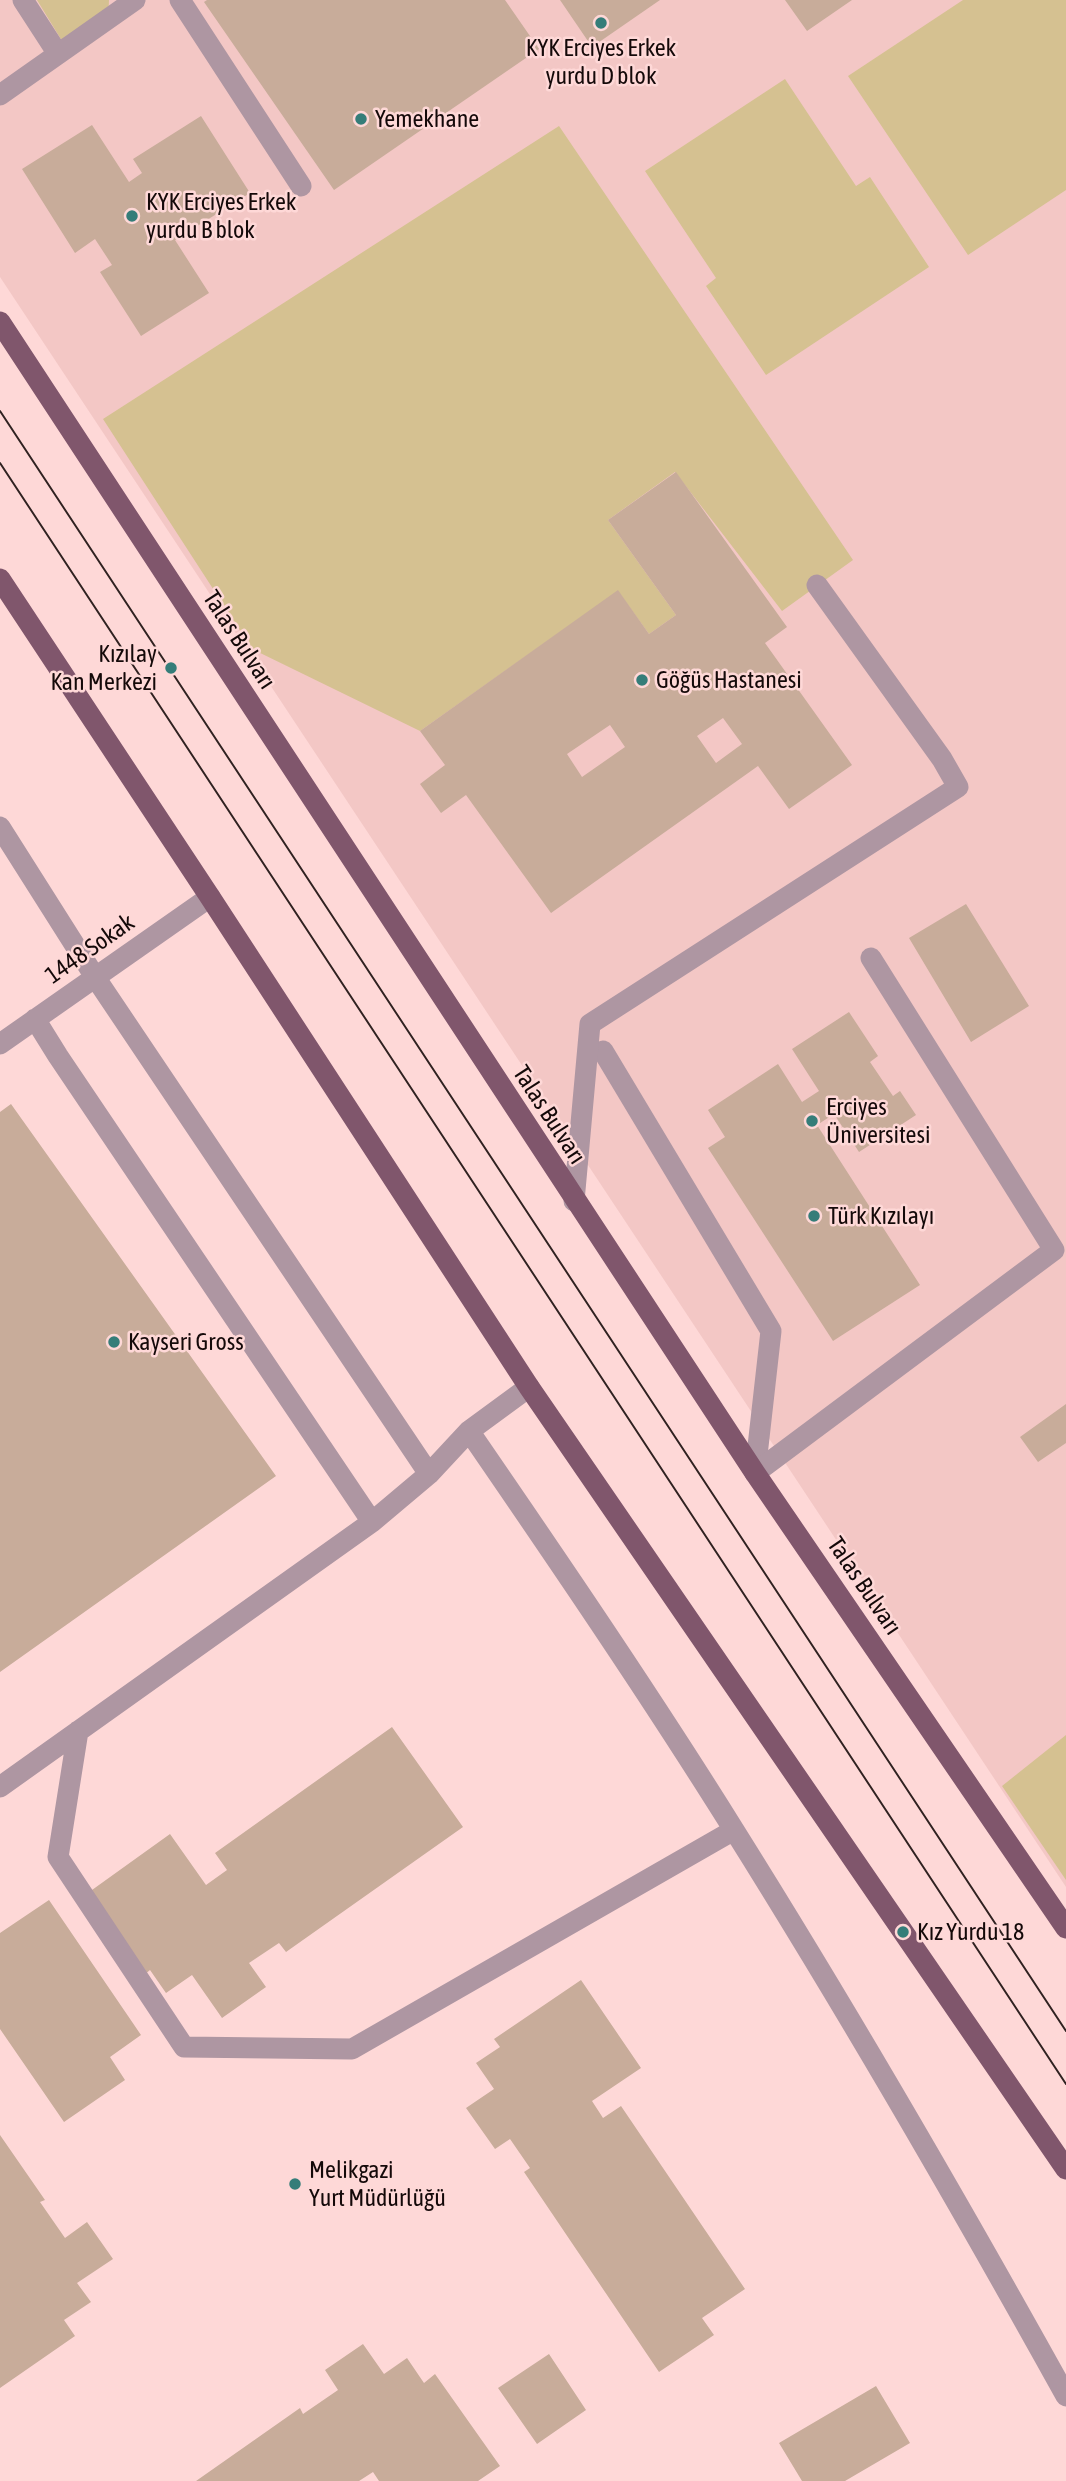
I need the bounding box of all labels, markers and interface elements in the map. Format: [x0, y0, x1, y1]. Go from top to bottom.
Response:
marker: KYK Erciyes Erkek yurdu D blok [593, 15, 609, 31]
place label: KYK Erciyes Erkek yurdu D blok [526, 34, 676, 90]
place label: Yemekhane [375, 105, 479, 133]
marker: Yemekhane [353, 111, 369, 127]
place label: KYK Erciyes Erkek yurdu B blok [146, 188, 296, 244]
marker: KYK Erciyes Erkek yurdu B blok [124, 208, 140, 224]
street label: Talas Bulvarı [196, 585, 282, 695]
place label: Kızılay Kan Merkezi [50, 640, 157, 696]
marker: Kızılay Kan Merkezi [163, 660, 179, 676]
place label: Göğüs Hastanesi [656, 666, 802, 694]
marker: Göğüs Hastanesi [634, 672, 650, 688]
street label: 1448 Sokak [40, 908, 140, 990]
street label: Talas Bulvarı [506, 1060, 592, 1170]
place label: Erciyes Üniversitesi [826, 1093, 930, 1149]
marker: Erciyes Üniversitesi [804, 1113, 820, 1129]
place label: Türk Kızılayı [828, 1202, 934, 1230]
marker: Türk Kızılayı [806, 1208, 822, 1224]
place label: Kayseri Gross [128, 1328, 244, 1356]
marker: Kayseri Gross [106, 1334, 122, 1350]
street label: Talas Bulvarı [821, 1532, 907, 1640]
place label: Kız Yurdu 18 [917, 1918, 1024, 1946]
marker: Kız Yurdu 18 [895, 1924, 911, 1940]
place label: Melikgazi Yurt Müdürlüğü [309, 2156, 446, 2212]
marker: Melikgazi Yurt Müdürlüğü [287, 2176, 303, 2192]

